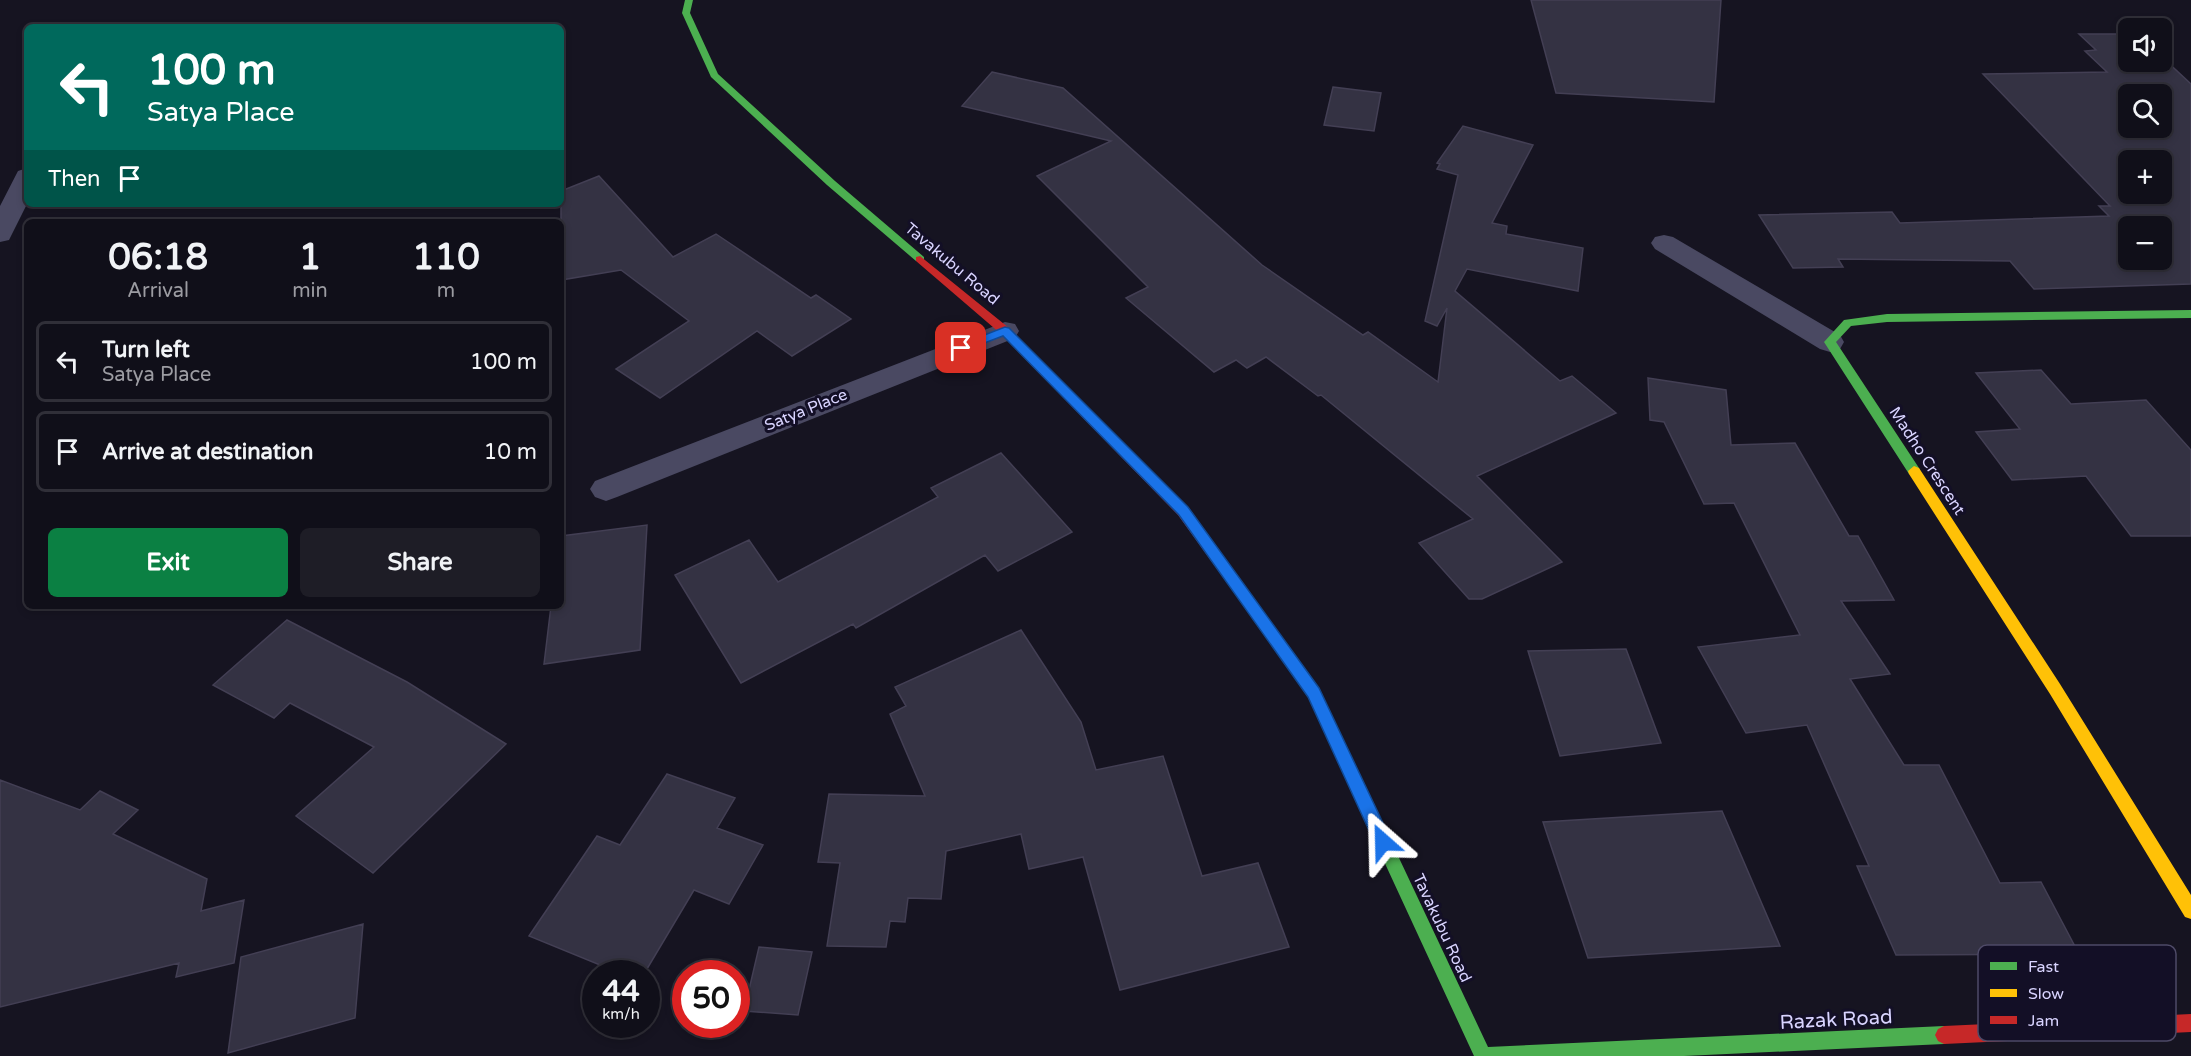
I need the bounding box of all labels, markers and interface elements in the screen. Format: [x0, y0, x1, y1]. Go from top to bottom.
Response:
map controls [2118, 18, 2172, 270]
button: sound [2118, 18, 2172, 72]
text: 100 m [147, 45, 276, 96]
icon: left [48, 48, 126, 126]
button: search [2118, 84, 2172, 138]
text: Satya Place [147, 96, 295, 129]
button: + [2118, 150, 2172, 204]
icon: arrive [113, 162, 146, 195]
text: Then [48, 166, 101, 192]
button: − [2118, 216, 2172, 270]
street label: Tavakubu Road [901, 219, 1003, 309]
text: 06:18 [108, 236, 208, 279]
text: 1 [299, 236, 321, 279]
text: 110 [412, 236, 480, 279]
text: Arrival [127, 279, 189, 303]
text: min [292, 279, 328, 303]
text: m [437, 279, 455, 303]
pin [935, 322, 986, 373]
icon: arrive [944, 331, 977, 364]
text: Turn left [102, 337, 190, 363]
icon: left [51, 345, 84, 378]
text: 100 m [470, 349, 537, 375]
text: Satya Place [102, 363, 211, 387]
street label: Satya Place [762, 384, 850, 436]
street label: Madho Crescent [1885, 403, 1969, 519]
icon: arrive [51, 435, 84, 468]
text: Arrive at destination [102, 439, 313, 465]
text: 10 m [483, 439, 537, 465]
button: Exit [48, 528, 288, 597]
button: Share [300, 528, 540, 597]
position arrow [1351, 810, 1415, 874]
street label: Tavakubu Road [1408, 871, 1476, 985]
legend [1978, 945, 2176, 1041]
text: Fast [2028, 957, 2059, 977]
speed limit sign: 50 [672, 960, 750, 1038]
text: 44 [602, 973, 640, 1010]
text: Slow [2028, 984, 2064, 1004]
text: km/h [602, 1005, 640, 1023]
street label: Razak Road [1779, 1005, 1893, 1035]
text: Jam [2028, 1011, 2059, 1031]

